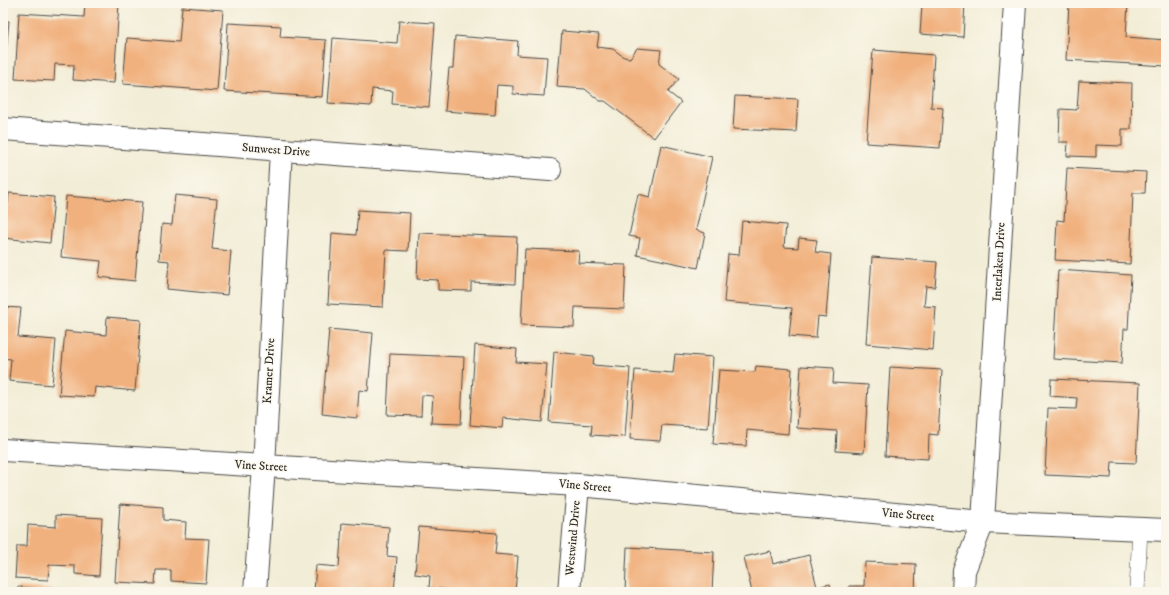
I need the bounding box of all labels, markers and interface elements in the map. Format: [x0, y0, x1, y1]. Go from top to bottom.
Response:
street label: Sunwest Drive [242, 140, 311, 160]
street label: Interlaken Drive [989, 222, 1009, 302]
street label: Kramer Drive [260, 338, 278, 404]
street label: Vine Street [233, 457, 288, 475]
street label: Vine Street [557, 476, 612, 496]
street label: Westwind Drive [562, 500, 584, 577]
street label: Vine Street [880, 505, 935, 525]

